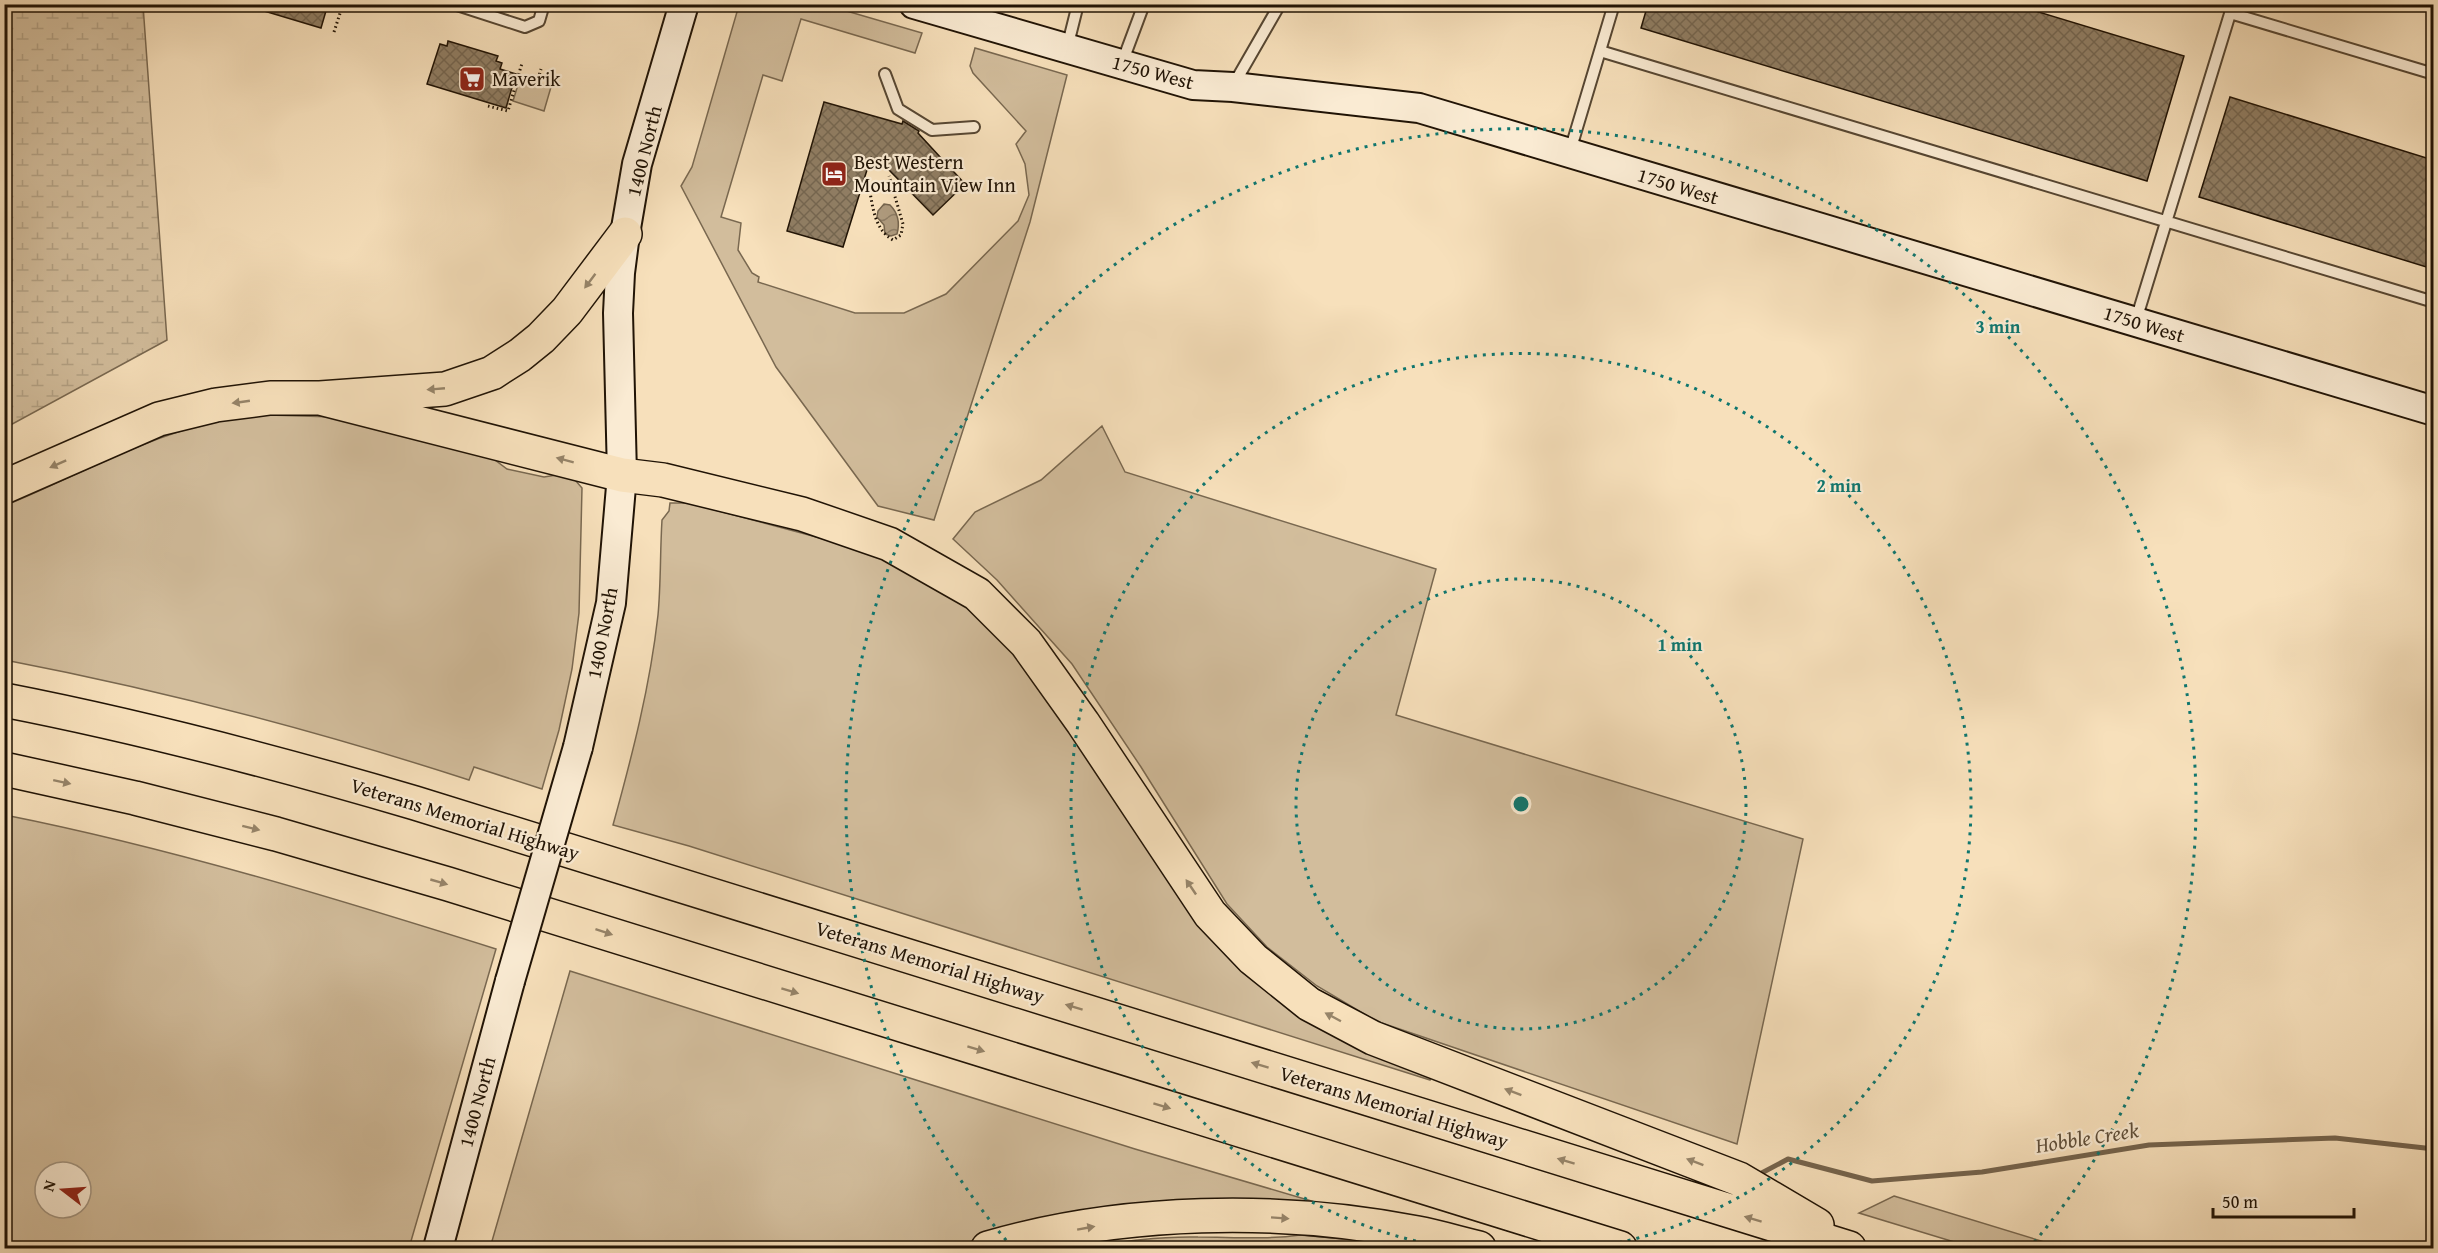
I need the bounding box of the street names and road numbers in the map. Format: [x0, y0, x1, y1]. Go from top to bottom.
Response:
street label: 1750 West [1109, 47, 1197, 96]
street label: 1400 North [618, 102, 669, 199]
street label: 1750 West [1634, 159, 1722, 212]
street label: 1750 West [2100, 297, 2188, 350]
street label: 1400 North [578, 585, 625, 681]
street label: Veterans Memorial Highway [347, 770, 583, 867]
street label: Veterans Memorial Highway [812, 913, 1048, 1010]
street label: 1400 North [451, 1053, 503, 1150]
street label: Veterans Memorial Highway [1276, 1058, 1512, 1155]

